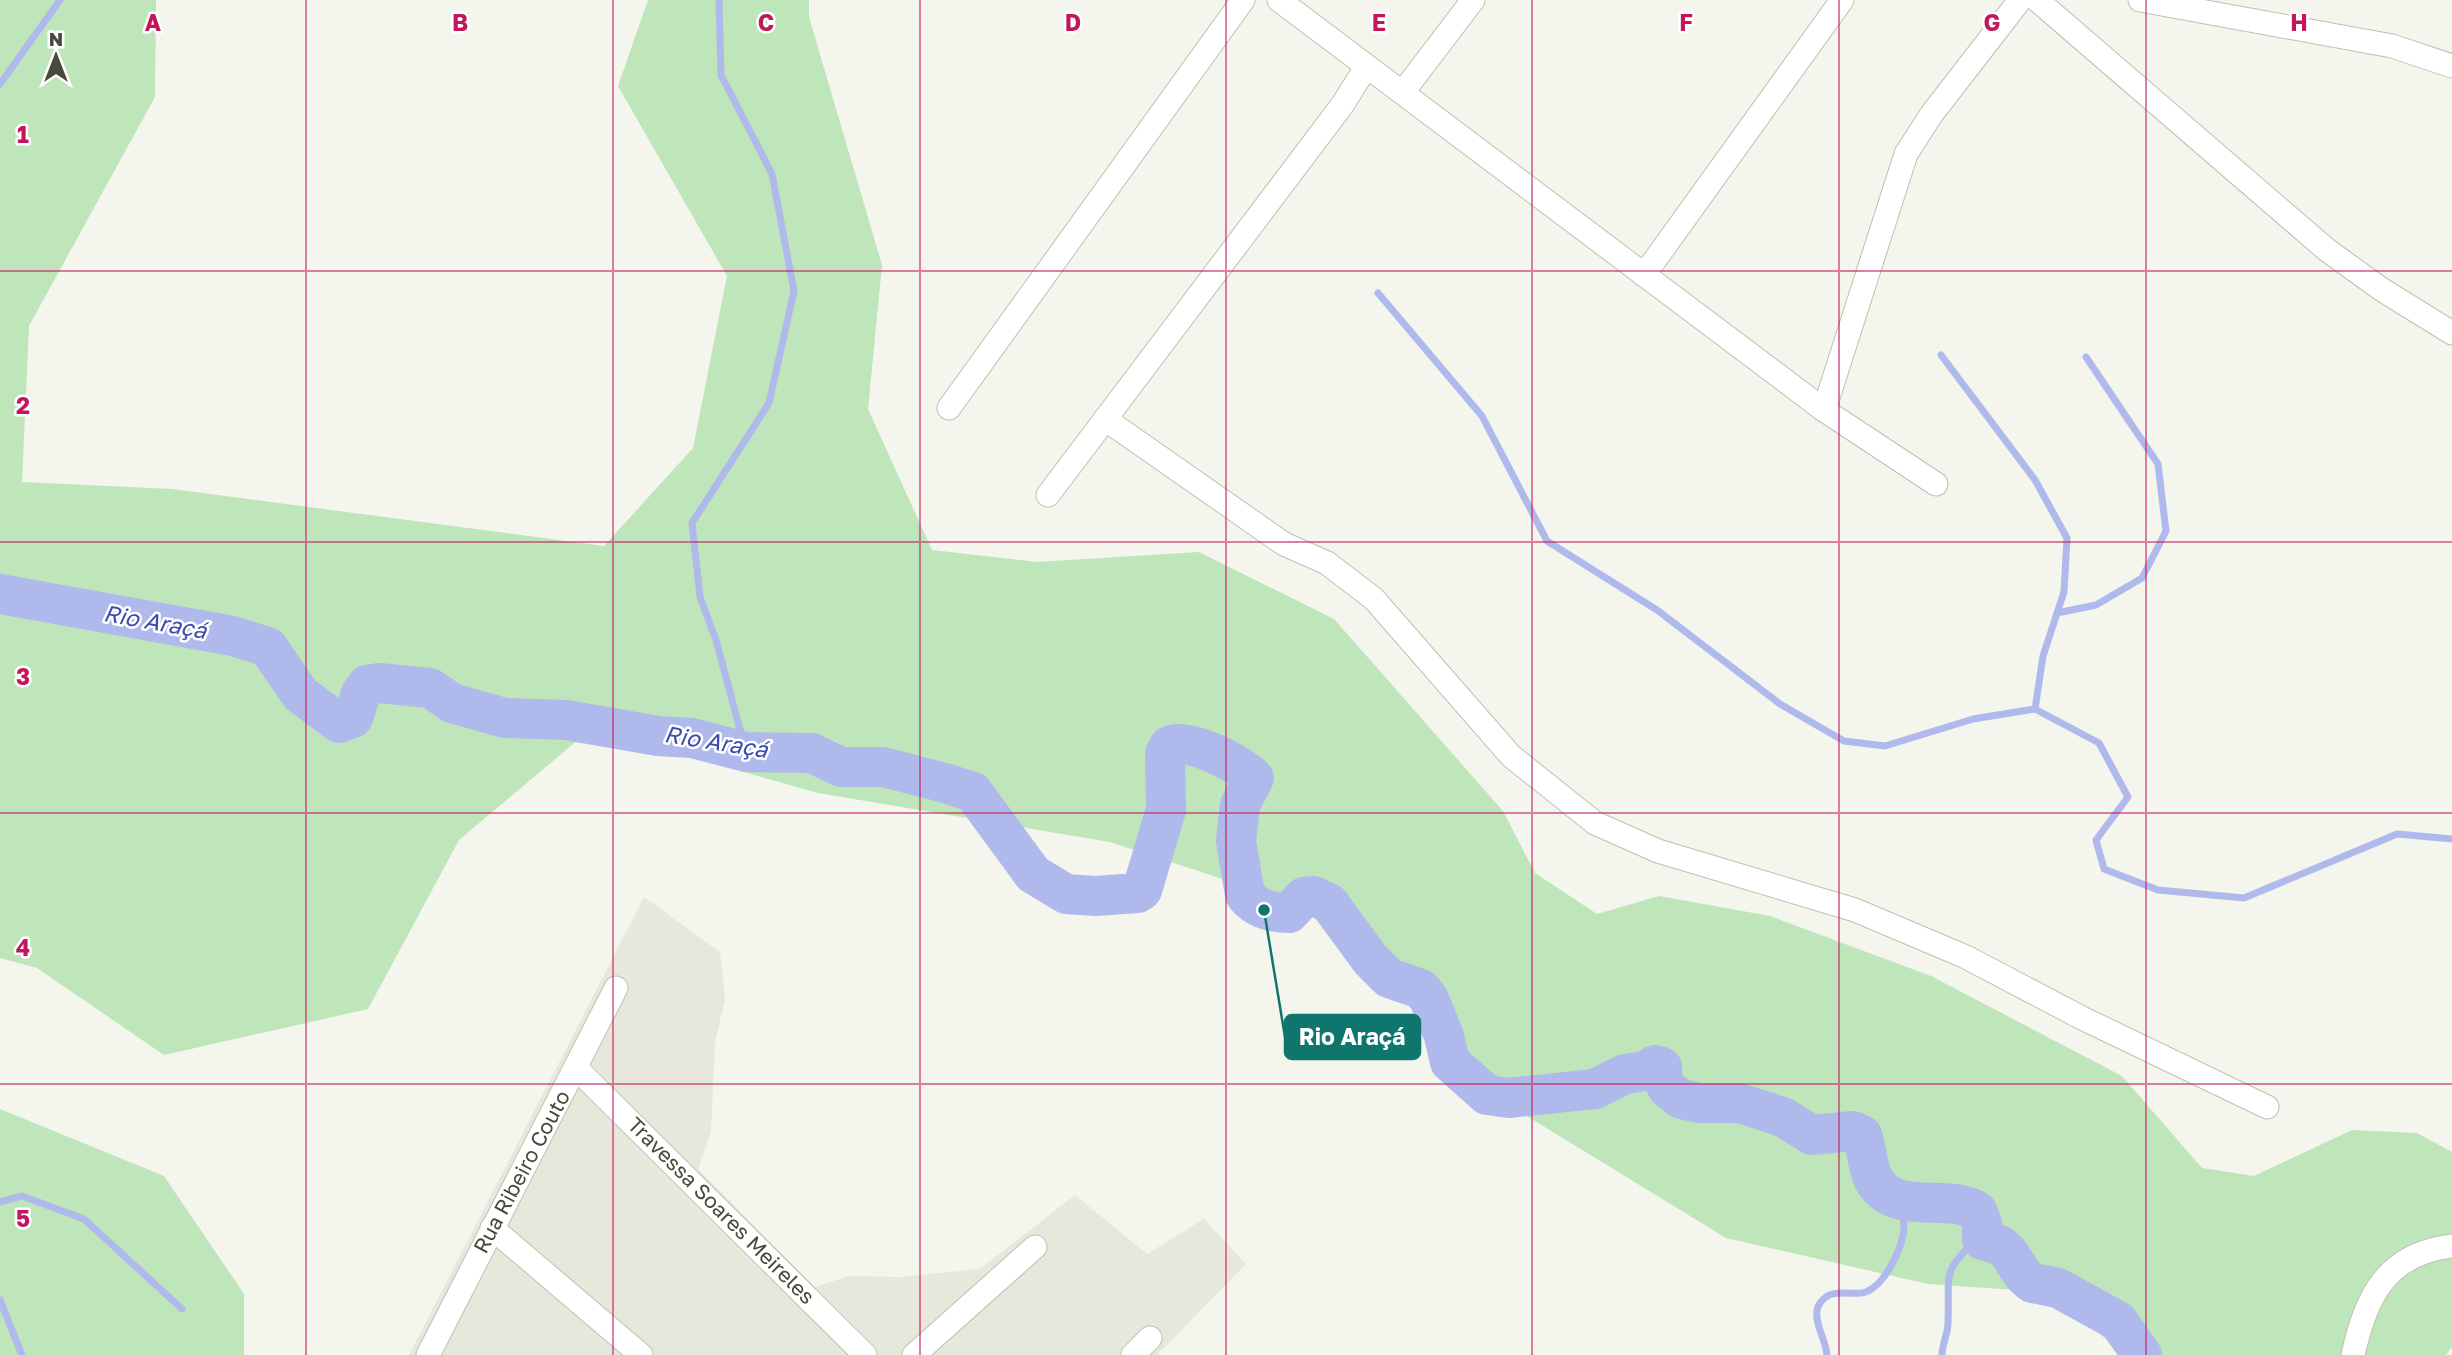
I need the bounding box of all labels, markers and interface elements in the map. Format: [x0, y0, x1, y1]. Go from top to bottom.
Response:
text: A [145, 8, 162, 36]
text: B [452, 8, 468, 36]
text: C [758, 8, 774, 36]
text: D [1065, 8, 1081, 36]
text: E [1372, 8, 1386, 36]
text: F [1679, 8, 1693, 36]
text: G [1984, 8, 2000, 36]
text: H [2290, 8, 2308, 36]
north arrow [21, 21, 91, 91]
text: N [49, 27, 63, 50]
text: 1 [17, 120, 29, 148]
text: 2 [16, 391, 30, 419]
water label: Rio Araçá [102, 598, 212, 644]
text: 3 [16, 662, 30, 690]
water label: Rio Araçá [663, 719, 773, 763]
text: 4 [16, 933, 30, 961]
callout: Rio Araçá [1285, 1015, 1420, 1059]
text: Rio Araçá [1299, 1022, 1405, 1050]
street label: Rua Ribeiro Couto [467, 1086, 575, 1257]
street label: Travessa Soares Meireles [623, 1111, 821, 1309]
text: 5 [16, 1204, 30, 1232]

